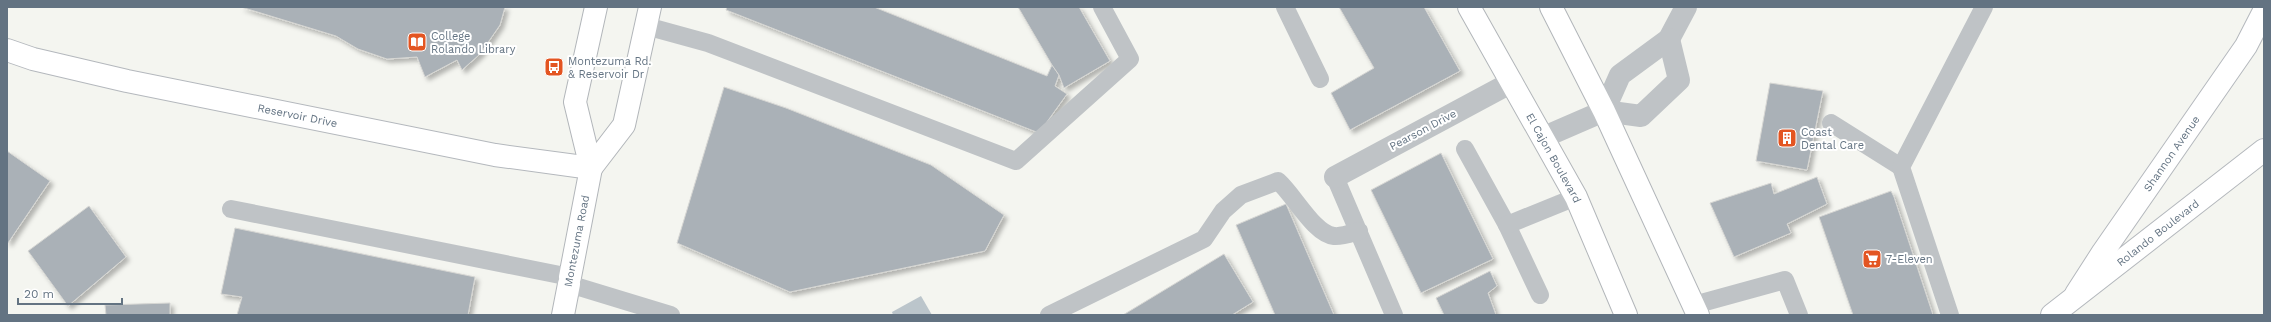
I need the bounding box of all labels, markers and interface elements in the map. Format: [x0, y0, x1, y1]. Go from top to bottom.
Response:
place label: College Rolando Library [431, 30, 516, 56]
library icon: College Rolando Library [406, 31, 428, 53]
place label: Montezuma Rd. & Reservoir Dr [568, 55, 651, 81]
bus stop icon: Montezuma Rd. & Reservoir Dr [543, 56, 565, 78]
street label: Reservoir Drive [257, 101, 338, 130]
street label: Pearson Drive [1387, 107, 1459, 153]
street label: El Cajon Boulevard [1523, 111, 1584, 204]
street label: Shannon Avenue [2141, 113, 2202, 194]
place label: Coast Dental Care [1801, 126, 1864, 152]
building icon: Coast Dental Care [1776, 127, 1798, 149]
street label: Montezuma Road [562, 194, 592, 288]
street label: Rolando Boulevard [2114, 197, 2201, 269]
supermarket icon: 7-Eleven [1861, 248, 1883, 270]
place label: 7-Eleven [1886, 253, 1933, 266]
scale bar [18, 280, 122, 306]
text: 20 m [24, 287, 54, 301]

